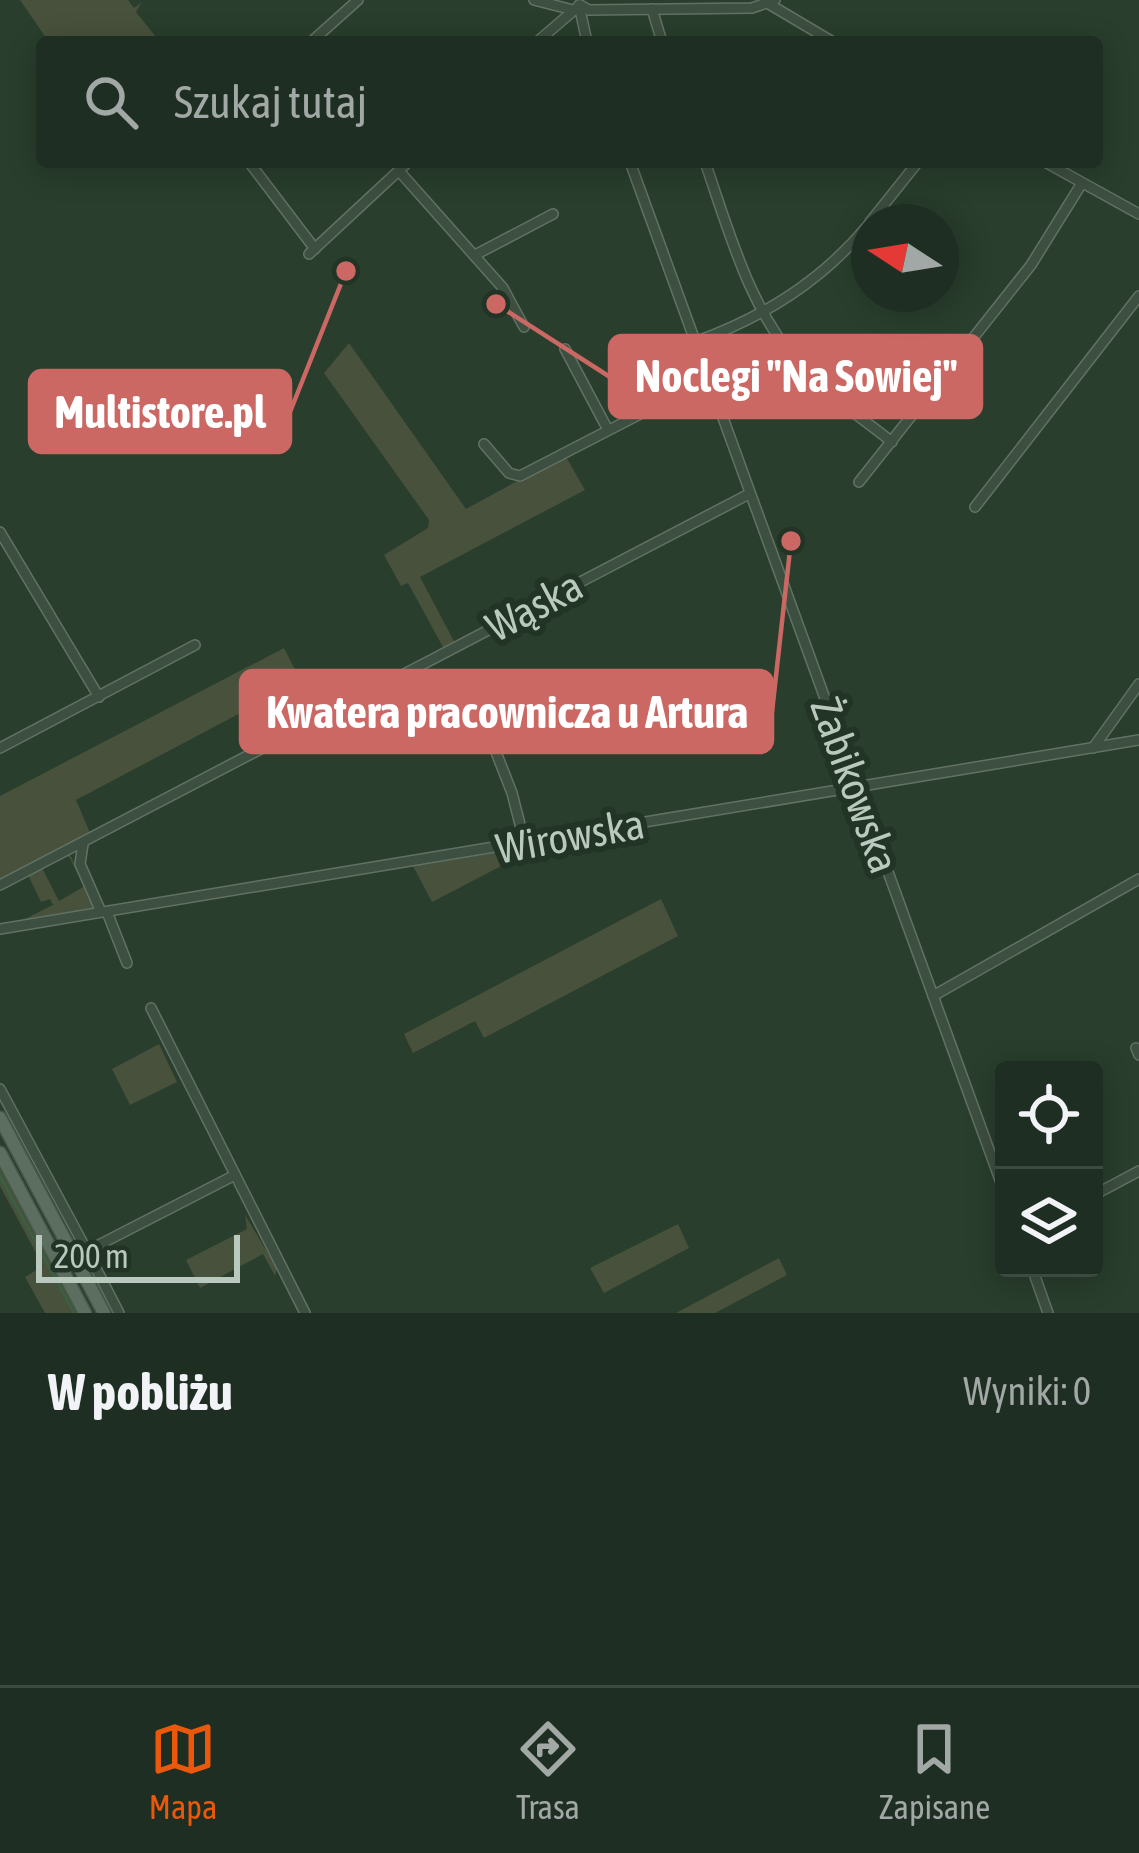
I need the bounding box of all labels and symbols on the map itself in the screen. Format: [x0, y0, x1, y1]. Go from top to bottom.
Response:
north arrow [851, 204, 959, 312]
callout: Noclegi "Na Sowiej" [610, 336, 981, 417]
text: Noclegi "Na Sowiej" [635, 350, 958, 402]
callout: Multistore.pl [30, 371, 290, 452]
text: Multistore.pl [54, 386, 267, 438]
street label: Wąska [478, 561, 590, 651]
callout: Kwatera pracownicza u Artura [241, 671, 772, 752]
text: Kwatera pracownicza u Artura [266, 686, 748, 738]
street label: Żabikowska [801, 691, 909, 879]
street label: Wirowska [492, 799, 648, 873]
scale bar [36, 1229, 240, 1282]

